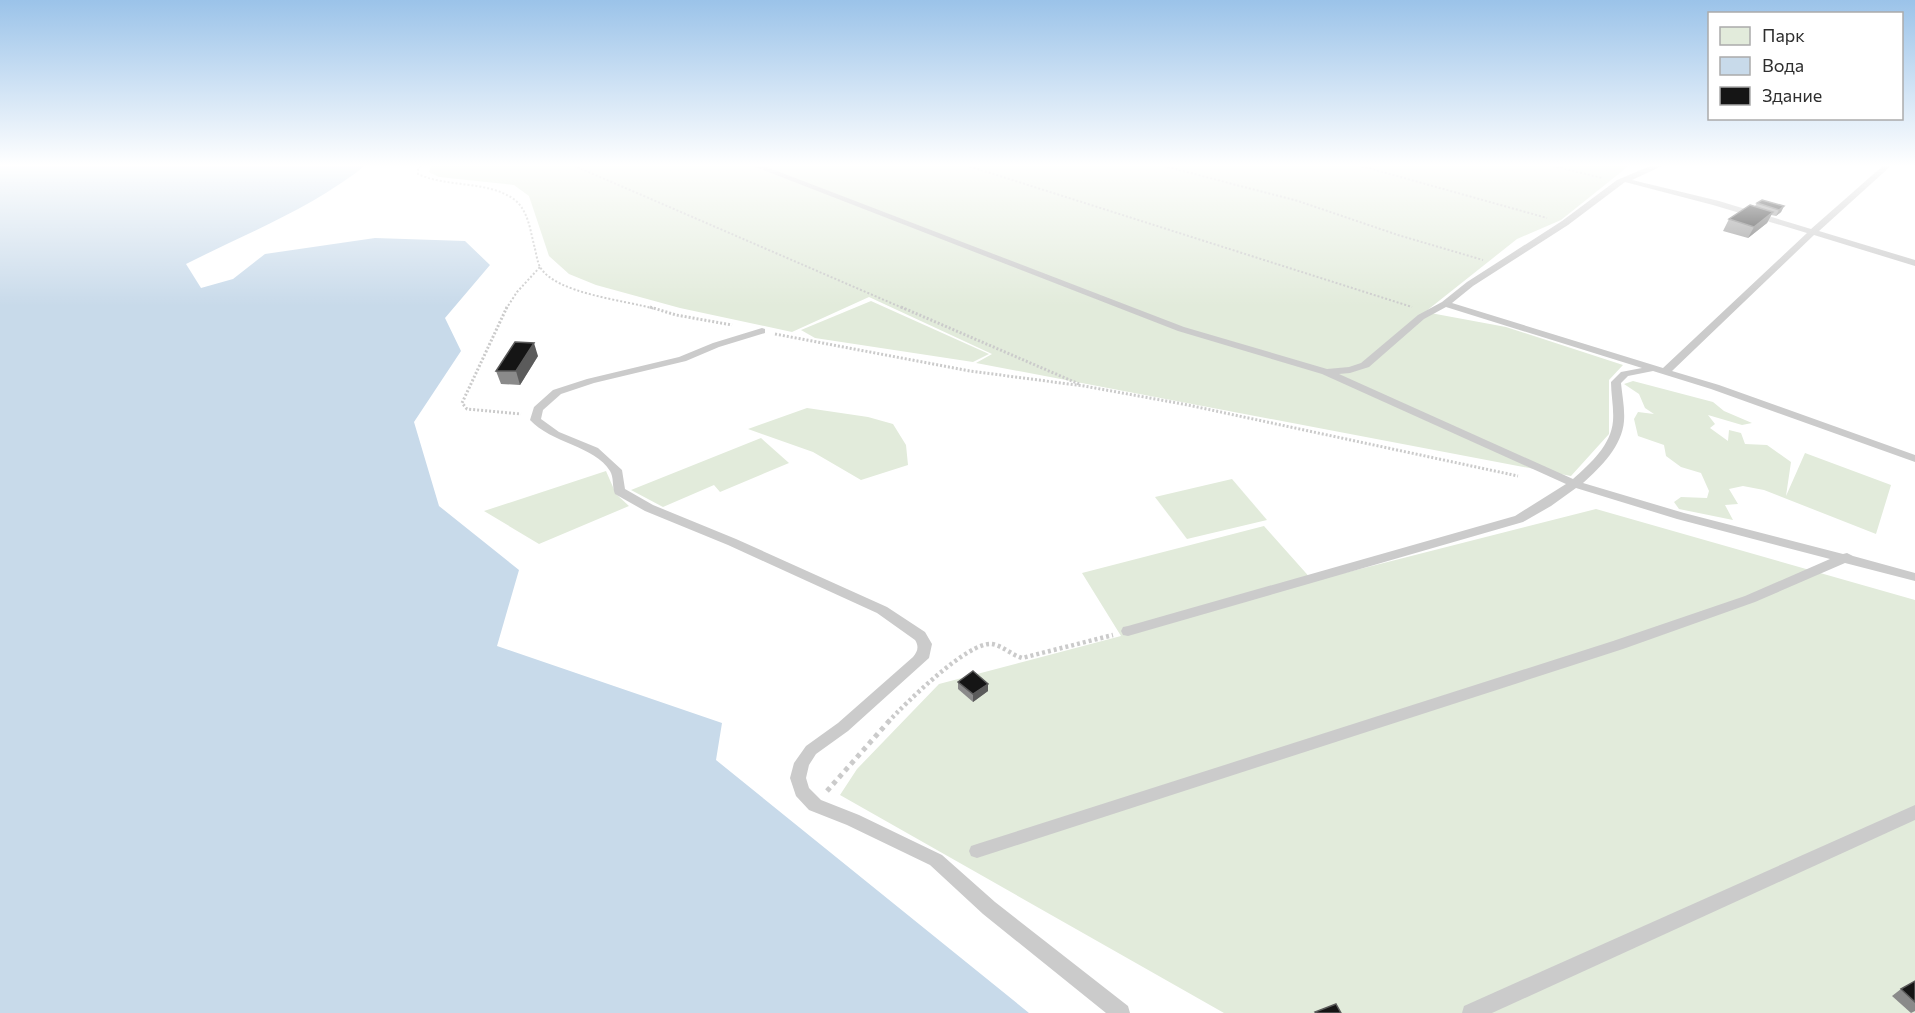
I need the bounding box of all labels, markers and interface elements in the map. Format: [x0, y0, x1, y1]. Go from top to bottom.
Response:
legend [1708, 12, 1903, 120]
text: Парк [1762, 24, 1805, 46]
text: Вода [1762, 54, 1804, 76]
text: Здание [1762, 84, 1822, 106]

